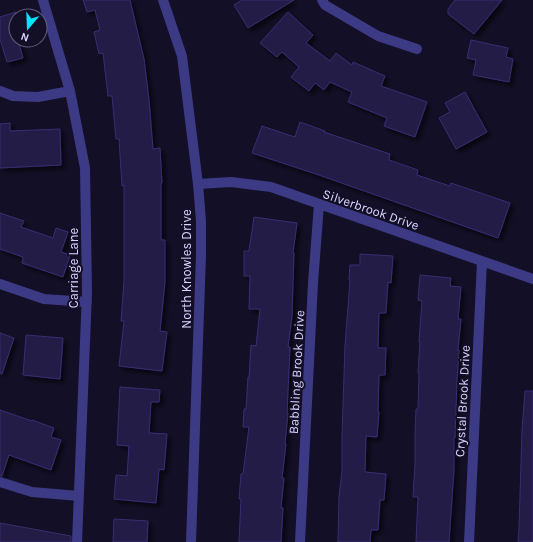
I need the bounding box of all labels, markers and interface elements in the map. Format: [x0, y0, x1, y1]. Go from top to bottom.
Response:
north arrow [8, 8, 48, 48]
text: N [19, 30, 31, 44]
street label: Silverbrook Drive [321, 186, 421, 233]
street label: North Knowles Drive [179, 209, 194, 329]
street label: Carriage Lane [66, 227, 81, 308]
street label: Babbling Brook Drive [286, 309, 307, 434]
street label: Crystal Brook Drive [452, 344, 473, 457]

